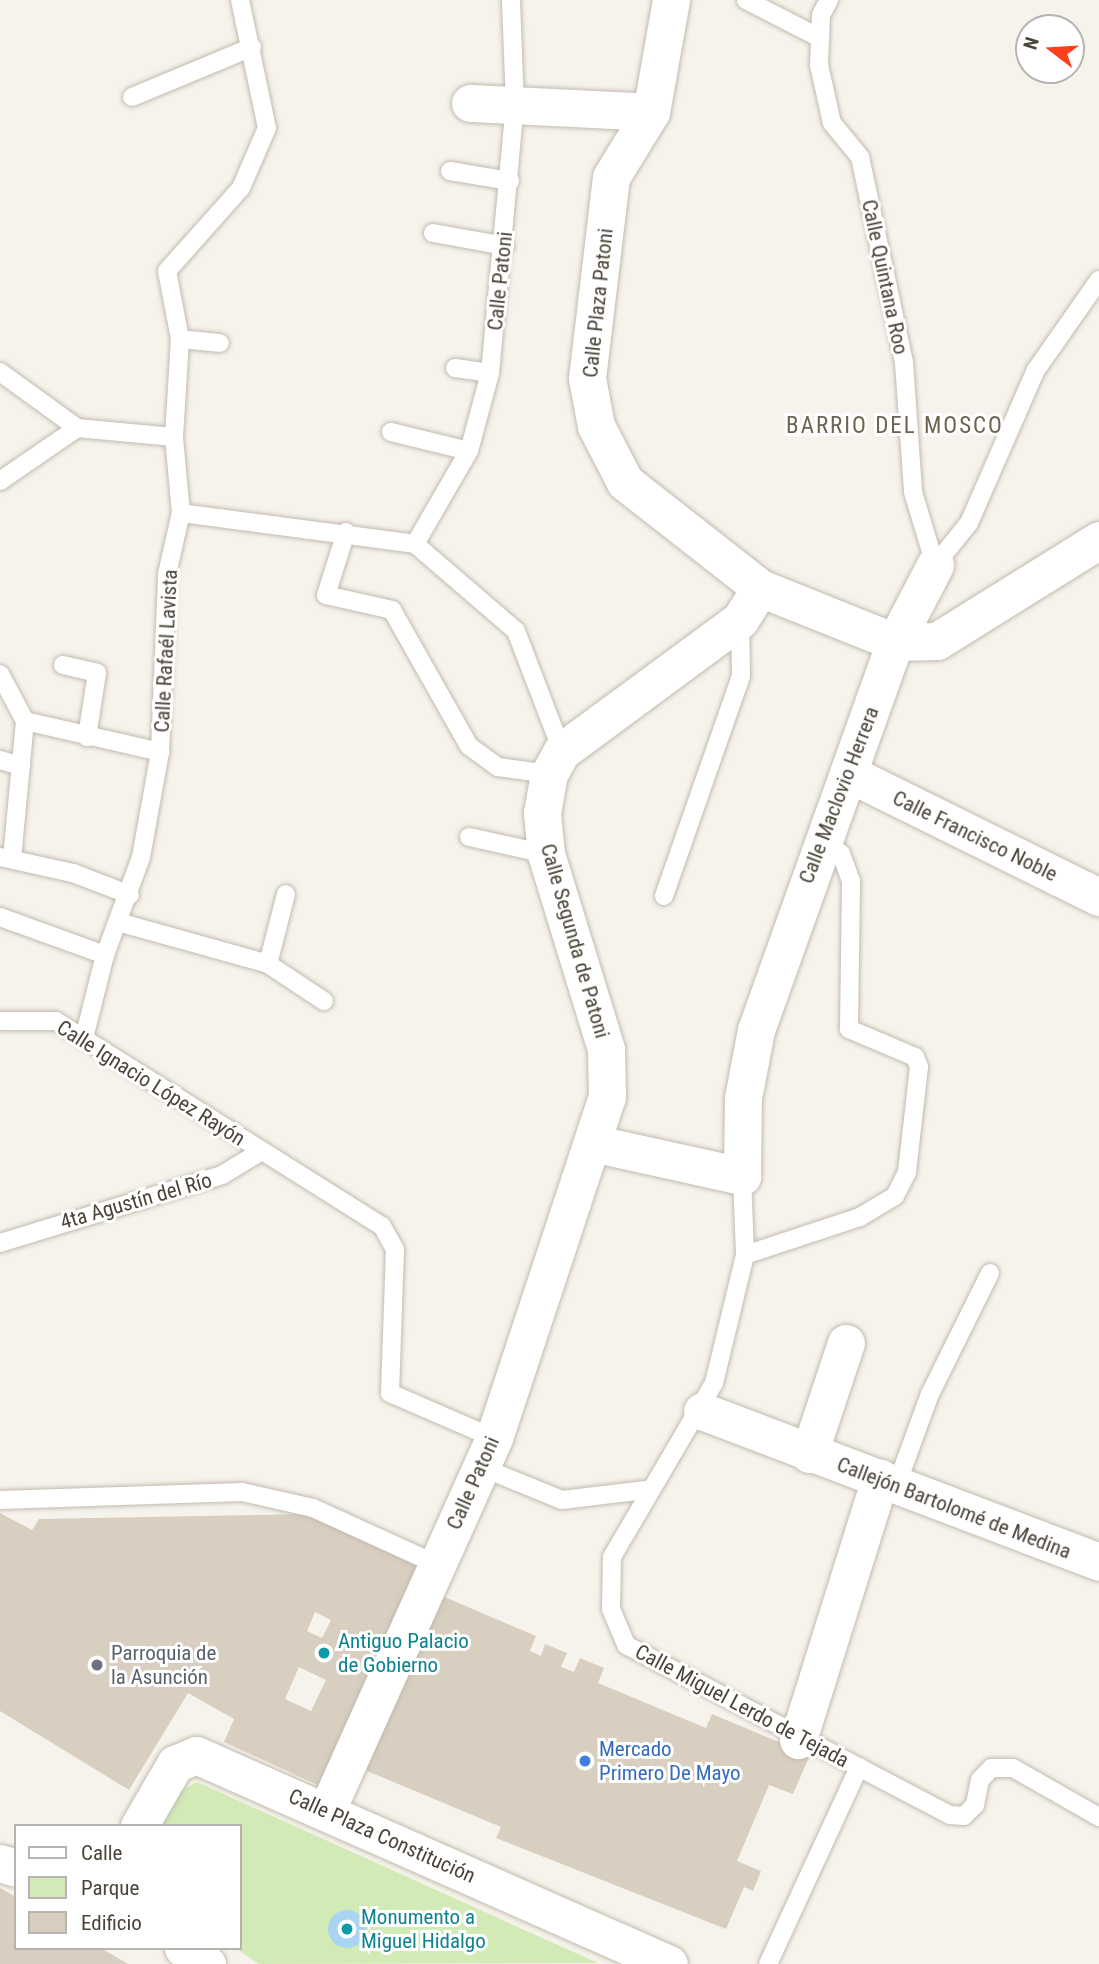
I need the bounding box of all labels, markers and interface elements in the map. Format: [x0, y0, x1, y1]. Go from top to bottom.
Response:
north arrow [1015, 14, 1085, 84]
text: N [1019, 34, 1044, 52]
street label: Calle Quintana Roo [856, 197, 914, 357]
street label: Calle Plaza Patoni [578, 227, 618, 379]
street label: Calle Patoni [482, 230, 518, 332]
district label: BARRIO DEL MOSCO [788, 412, 1002, 440]
street label: Calle Rafaél Lavista [149, 569, 183, 733]
street label: Calle Maclovio Herrera [794, 703, 884, 887]
street label: Calle Francisco Noble [889, 785, 1061, 887]
street label: Calle Segunda de Patoni [535, 841, 615, 1041]
street label: Calle Ignacio López Rayón [52, 1015, 250, 1151]
street label: 4ta Agustín del Río [57, 1167, 215, 1235]
street label: Calle Patoni [441, 1432, 505, 1534]
street label: Callejón Bartolomé de Medina [833, 1452, 1075, 1564]
place label: Antiguo Palacio de Gobierno [338, 1628, 469, 1678]
street label: Calle Miguel Lerdo de Tejada [631, 1639, 853, 1773]
place label: Parroquia de la Asunción [111, 1640, 216, 1690]
marker: Antiguo Palacio de Gobierno [316, 1645, 332, 1661]
marker: Parroquia de la Asunción [89, 1657, 105, 1673]
place label: Mercado Primero De Mayo [599, 1736, 741, 1786]
marker: Mercado Primero De Mayo [577, 1753, 593, 1769]
street label: Calle Plaza Constitución [285, 1783, 479, 1889]
legend [14, 1824, 242, 1950]
text: Calle [81, 1841, 122, 1865]
text: Parque [81, 1876, 139, 1900]
place label: Monumento a Miguel Hidalgo [361, 1904, 486, 1954]
text: Edificio [81, 1911, 142, 1935]
marker: Monumento a Miguel Hidalgo [339, 1921, 355, 1937]

